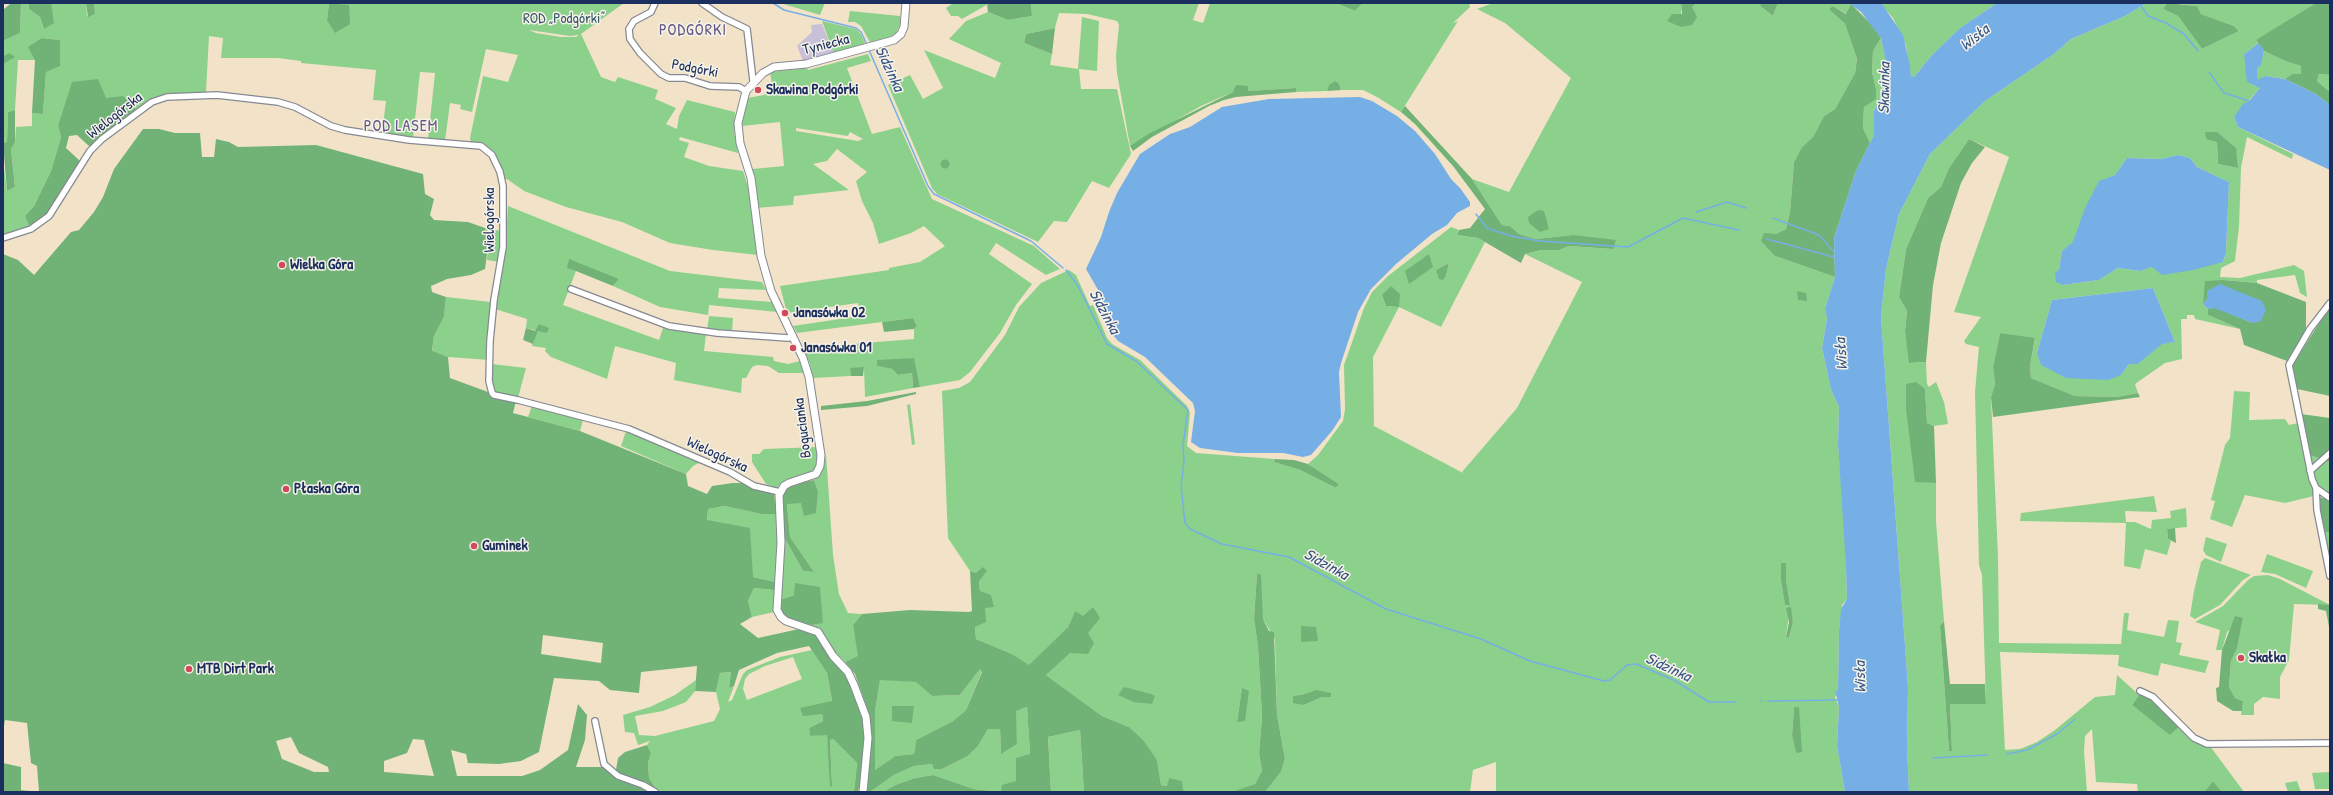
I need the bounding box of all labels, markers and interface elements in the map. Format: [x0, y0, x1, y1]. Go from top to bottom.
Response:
park label: ROD „Podgórki” [523, 10, 605, 28]
water label: Wisła [1957, 20, 1993, 56]
district label: PODGÓRKI [659, 21, 727, 41]
street label: Tyniecka [801, 31, 851, 59]
water label: Sidzinka [870, 43, 908, 95]
street label: Podgórki [670, 56, 720, 82]
water label: Skawinka [1875, 62, 1895, 114]
place label: Skawina Podgórki [766, 81, 859, 99]
marker: Skawina Podgórki [753, 85, 763, 95]
street label: Wielogórska [84, 89, 146, 143]
district label: POD LASEM [364, 117, 438, 137]
street label: Wielogórska [481, 188, 499, 252]
place label: Wielka Góra [290, 256, 353, 274]
marker: Wielka Góra [277, 260, 287, 270]
water label: Sidzinka [1084, 286, 1124, 338]
place label: Janasówka 02 [793, 304, 865, 322]
marker: Janasówka 02 [780, 308, 790, 318]
water label: Wisła [1831, 337, 1853, 371]
place label: Janasówka 01 [801, 339, 872, 357]
marker: Janasówka 01 [788, 343, 798, 353]
street label: Bogucianka [790, 397, 816, 459]
street label: Wielogórska [684, 433, 750, 477]
place label: Płaska Góra [294, 480, 359, 498]
marker: Płaska Góra [281, 484, 291, 494]
place label: Guminek [482, 537, 528, 555]
marker: Guminek [469, 541, 479, 551]
water label: Sidzinka [1300, 545, 1352, 585]
water label: Sidzinka [1642, 649, 1694, 687]
place label: Skałka [2249, 649, 2286, 667]
marker: Skałka [2236, 653, 2246, 663]
place label: MTB Dirt Park [197, 660, 274, 678]
water label: Wisła [1851, 661, 1871, 693]
marker: MTB Dirt Park [184, 664, 194, 674]

